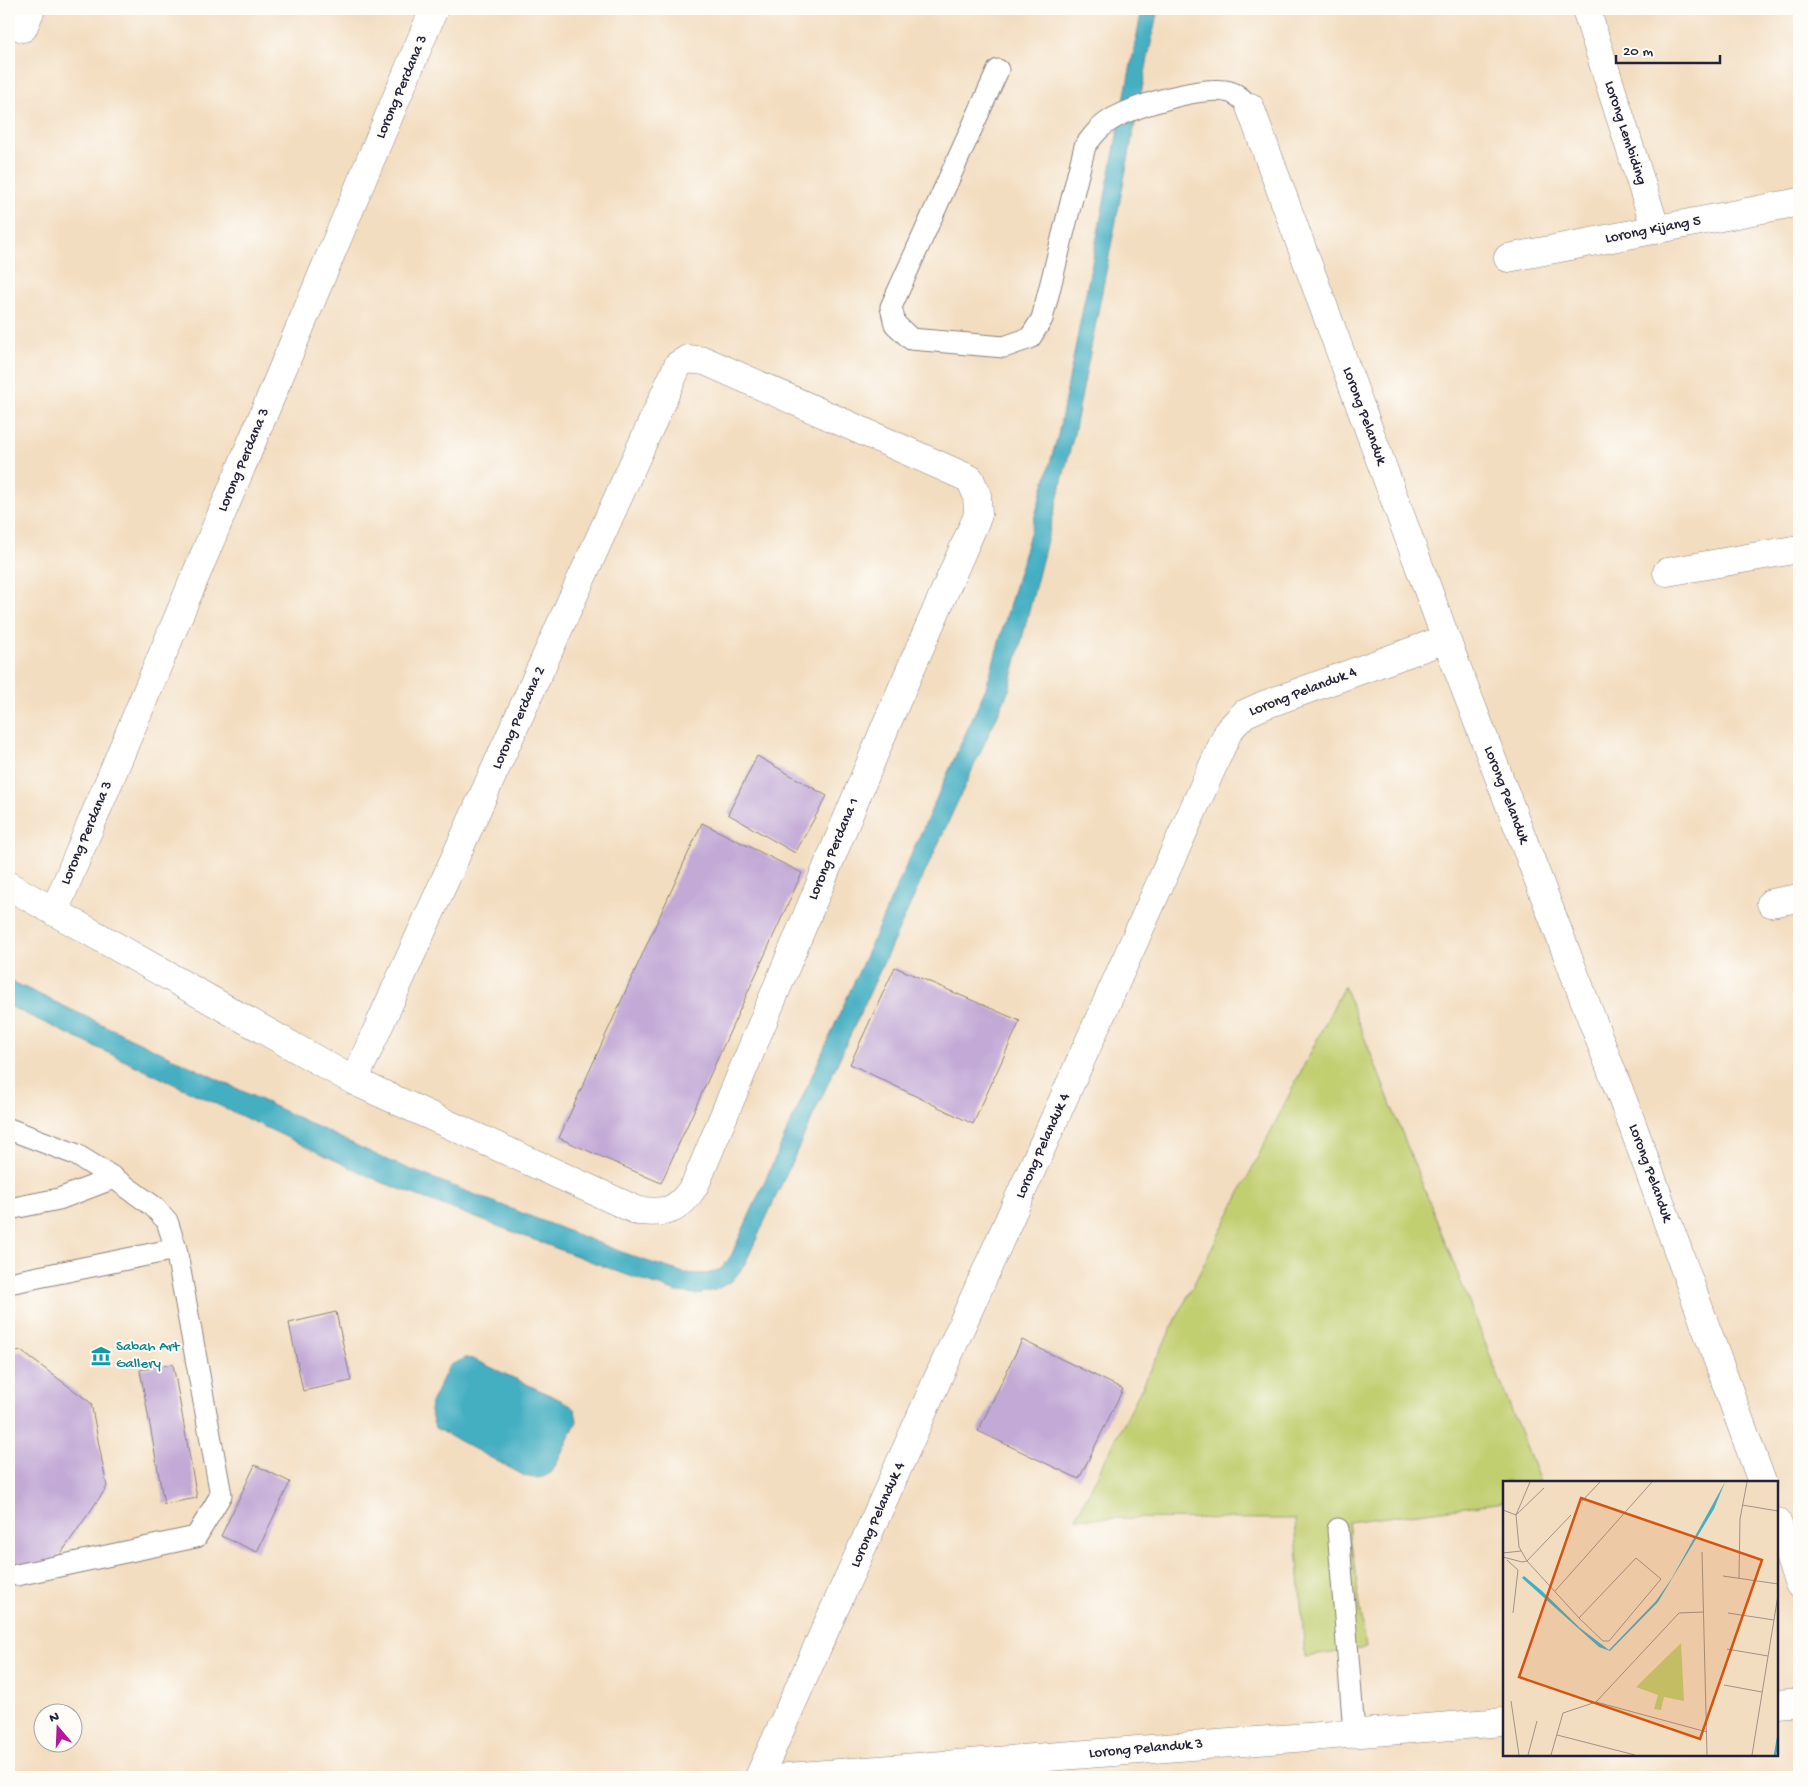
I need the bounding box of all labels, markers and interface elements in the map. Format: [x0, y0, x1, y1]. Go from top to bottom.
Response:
street label: Lorong Perdana 3 [372, 32, 432, 142]
scale bar [1616, 32, 1719, 64]
text: 20 m [1623, 43, 1653, 61]
street label: Lorong Lembiding [1600, 79, 1650, 187]
street label: Lorong Kijang 5 [1604, 212, 1702, 248]
street label: Lorong Pelanduk [1338, 365, 1390, 469]
street label: Lorong Perdana 3 [214, 405, 274, 515]
street label: Lorong Pelanduk 4 [1247, 663, 1359, 721]
street label: Lorong Perdana 2 [488, 664, 550, 772]
street label: Lorong Pelanduk [1479, 744, 1533, 847]
street label: Lorong Perdana 3 [57, 778, 117, 888]
street label: Lorong Perdana 1 [804, 795, 864, 903]
street label: Lorong Pelanduk 4 [1012, 1090, 1074, 1202]
street label: Lorong Pelanduk [1624, 1122, 1676, 1226]
place label: Sabah Art Gallery [116, 1338, 181, 1373]
museum icon: Sabah Art Gallery [90, 1345, 112, 1367]
street label: Lorong Pelanduk 4 [847, 1459, 909, 1571]
inset map [1503, 1481, 1778, 1756]
north arrow [32, 1704, 82, 1754]
text: N [47, 1709, 62, 1728]
street label: Lorong Pelanduk 3 [1088, 1735, 1204, 1763]

